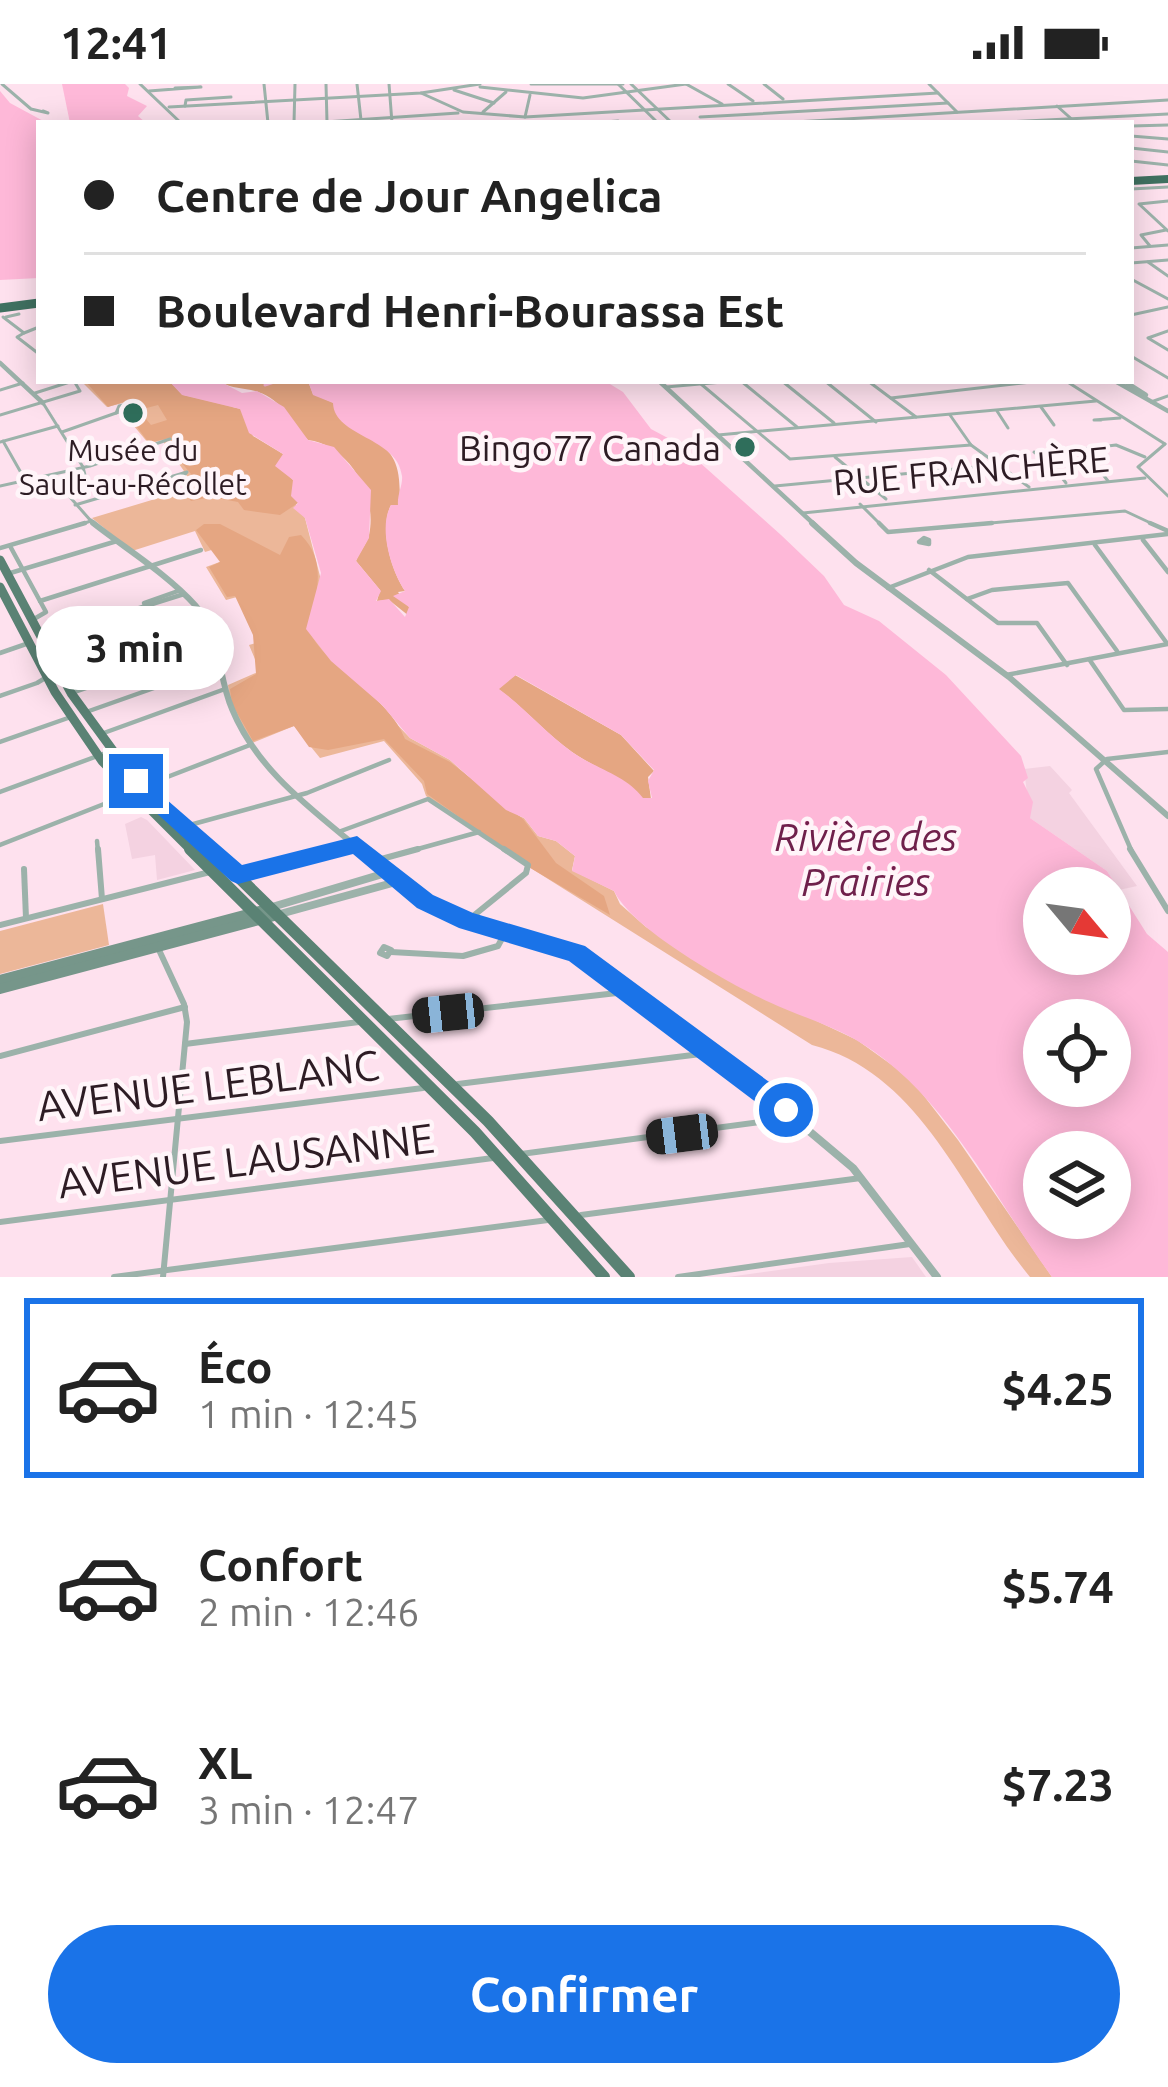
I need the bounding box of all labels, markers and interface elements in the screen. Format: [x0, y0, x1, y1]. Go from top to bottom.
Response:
text: 12:41 [60, 17, 173, 68]
text: Centre de Jour Angelica [156, 170, 662, 221]
text: Boulevard Henri-Bourassa Est [156, 285, 784, 336]
marker: Musée du Sault-au-Récollet [120, 400, 146, 426]
place label: Bingo77 Canada [459, 427, 721, 468]
place label: Musée du Sault-au-Récollet [19, 433, 247, 501]
marker: Bingo77 Canada [732, 434, 758, 460]
street label: RUE FRANCHÈRE [831, 438, 1111, 502]
callout: 3 min [37, 607, 235, 691]
text: 3 min [86, 626, 184, 669]
route end [109, 754, 163, 808]
water label: Rivière des Prairies [775, 815, 957, 903]
north arrow [1023, 867, 1131, 975]
map controls [1023, 867, 1131, 1239]
car [410, 991, 486, 1035]
button: locate [1023, 999, 1131, 1107]
street label: AVENUE LEBLANC [34, 1041, 382, 1129]
route start [759, 1083, 813, 1137]
car [644, 1112, 720, 1156]
street label: AVENUE LAUSANNE [55, 1114, 437, 1206]
button: layers [1023, 1131, 1131, 1239]
icon: car [54, 1334, 162, 1442]
text: Éco [198, 1341, 273, 1392]
text: $4.25 [1001, 1363, 1114, 1414]
text: 1 min · 12:45 [198, 1392, 419, 1435]
icon: car [54, 1532, 162, 1640]
text: Confort [198, 1539, 363, 1590]
text: $5.74 [1001, 1561, 1114, 1612]
text: 2 min · 12:46 [198, 1590, 419, 1633]
icon: car [54, 1730, 162, 1838]
text: XL [198, 1737, 252, 1788]
text: $7.23 [1001, 1759, 1114, 1810]
text: 3 min · 12:47 [198, 1788, 419, 1831]
button: Confirmer [48, 1925, 1120, 2063]

